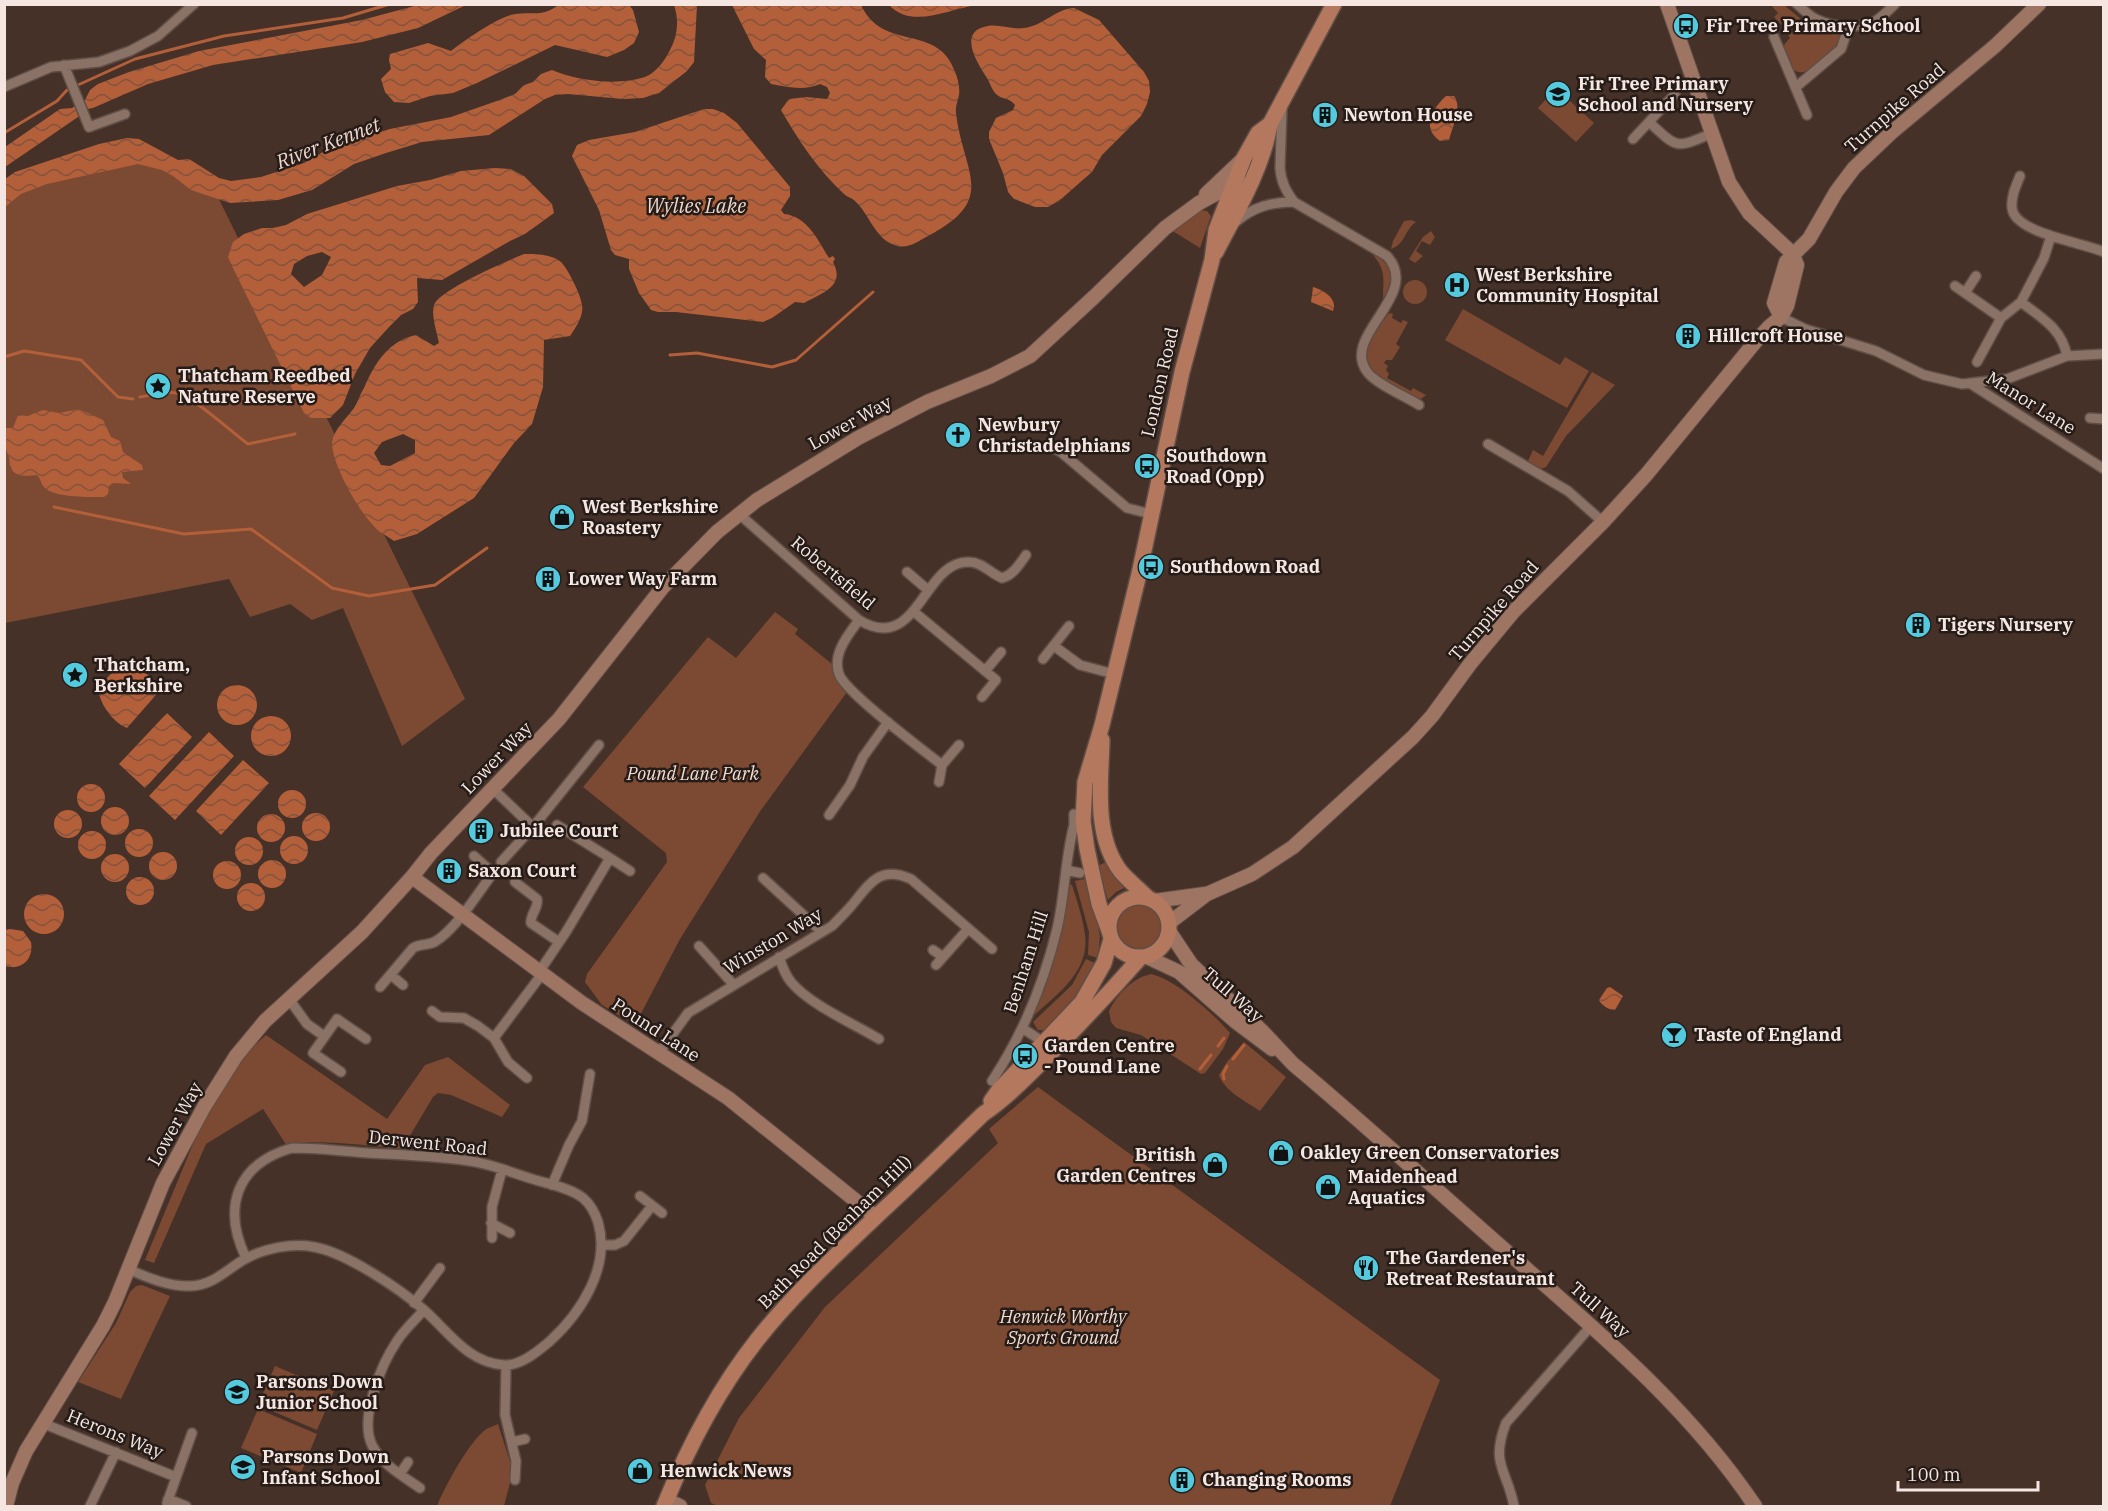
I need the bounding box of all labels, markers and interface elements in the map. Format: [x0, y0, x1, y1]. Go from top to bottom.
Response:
bus stop icon: Fir Tree Primary School [1671, 11, 1701, 41]
place label: Fir Tree Primary School [1706, 14, 1921, 37]
street label: Turnpike Road [1840, 58, 1950, 158]
place label: Fir Tree Primary School and Nursery [1578, 72, 1754, 116]
school or university icon: Fir Tree Primary School and Nursery [1543, 79, 1573, 109]
building icon: Newton House [1310, 100, 1340, 130]
place label: Newton House [1344, 103, 1473, 126]
water label: River Kennet [271, 110, 385, 175]
water label: Wylies Lake [646, 192, 746, 219]
place label: West Berkshire Community Hospital [1476, 263, 1659, 307]
hospital icon: West Berkshire Community Hospital [1442, 270, 1472, 300]
building icon: Hillcroft House [1673, 321, 1703, 351]
place label: Hillcroft House [1708, 324, 1843, 347]
street label: London Road [1136, 325, 1183, 439]
place label: Thatcham Reedbed Nature Reserve [178, 364, 351, 408]
street label: Manor Lane [1982, 366, 2080, 439]
place icon: Thatcham Reedbed Nature Reserve [143, 371, 173, 401]
street label: Lower Way [804, 390, 896, 455]
place label: Newbury Christadelphians [978, 413, 1131, 457]
church icon: Newbury Christadelphians [943, 420, 973, 450]
place label: Southdown Road (Opp) [1166, 444, 1267, 488]
bus stop icon: Southdown Road (Opp) [1132, 451, 1162, 481]
place label: West Berkshire Roastery [582, 495, 718, 539]
shop icon: West Berkshire Roastery [547, 502, 577, 532]
street label: Robertsfield [786, 531, 880, 615]
bus stop icon: Southdown Road [1136, 552, 1166, 582]
place label: Southdown Road [1170, 555, 1320, 578]
street label: Turnpike Road [1444, 556, 1544, 666]
building icon: Lower Way Farm [533, 564, 563, 594]
place label: Lower Way Farm [568, 567, 718, 590]
building icon: Tigers Nursery [1903, 610, 1933, 640]
place label: Tigers Nursery [1938, 613, 2074, 636]
place label: Thatcham, Berkshire [94, 653, 190, 697]
place icon: Thatcham, Berkshire [60, 660, 90, 690]
street label: Lower Way [456, 716, 537, 799]
park label: Pound Lane Park [626, 762, 760, 785]
building icon: Jubilee Court [466, 816, 496, 846]
place label: Jubilee Court [500, 819, 619, 842]
building icon: Saxon Court [434, 856, 464, 886]
place label: Saxon Court [468, 859, 577, 882]
street label: Winston Way [719, 902, 826, 979]
street label: Benham Hill [998, 908, 1053, 1016]
street label: Tull Way [1198, 962, 1269, 1028]
street label: Pound Lane [608, 993, 705, 1067]
bar icon: Taste of England [1659, 1020, 1689, 1050]
place label: Taste of England [1694, 1023, 1842, 1046]
place label: Garden Centre - Pound Lane [1044, 1034, 1175, 1078]
bus stop icon: Garden Centre - Pound Lane [1010, 1041, 1040, 1071]
street label: Lower Way [142, 1078, 207, 1170]
street label: Derwent Road [368, 1125, 489, 1160]
shop icon: Oakley Green Conservatories [1266, 1138, 1296, 1168]
place label: Oakley Green Conservatories [1300, 1141, 1559, 1164]
place label: British Garden Centres [1056, 1143, 1196, 1187]
street label: Bath Road (Benham Hill) [753, 1150, 917, 1314]
shop icon: British Garden Centres [1200, 1150, 1230, 1180]
place label: Maidenhead Aquatics [1348, 1165, 1458, 1209]
shop icon: Maidenhead Aquatics [1313, 1172, 1343, 1202]
place label: The Gardener's Retreat Restaurant [1386, 1246, 1555, 1290]
restaurant icon: The Gardener's Retreat Restaurant [1351, 1253, 1381, 1283]
street label: Tull Way [1565, 1277, 1635, 1343]
park label: Henwick Worthy Sports Ground [999, 1305, 1128, 1349]
place label: Parsons Down Junior School [256, 1370, 383, 1414]
school or university icon: Parsons Down Junior School [222, 1377, 252, 1407]
street label: Herons Way [64, 1404, 167, 1463]
place label: Parsons Down Infant School [262, 1445, 389, 1489]
school or university icon: Parsons Down Infant School [228, 1452, 258, 1482]
scale bar [1898, 1454, 2038, 1492]
shop icon: Henwick News [625, 1456, 655, 1486]
place label: Henwick News [660, 1459, 792, 1482]
text: 100 m [1907, 1463, 1961, 1486]
building icon: Changing Rooms [1167, 1465, 1197, 1495]
place label: Changing Rooms [1202, 1468, 1351, 1491]

